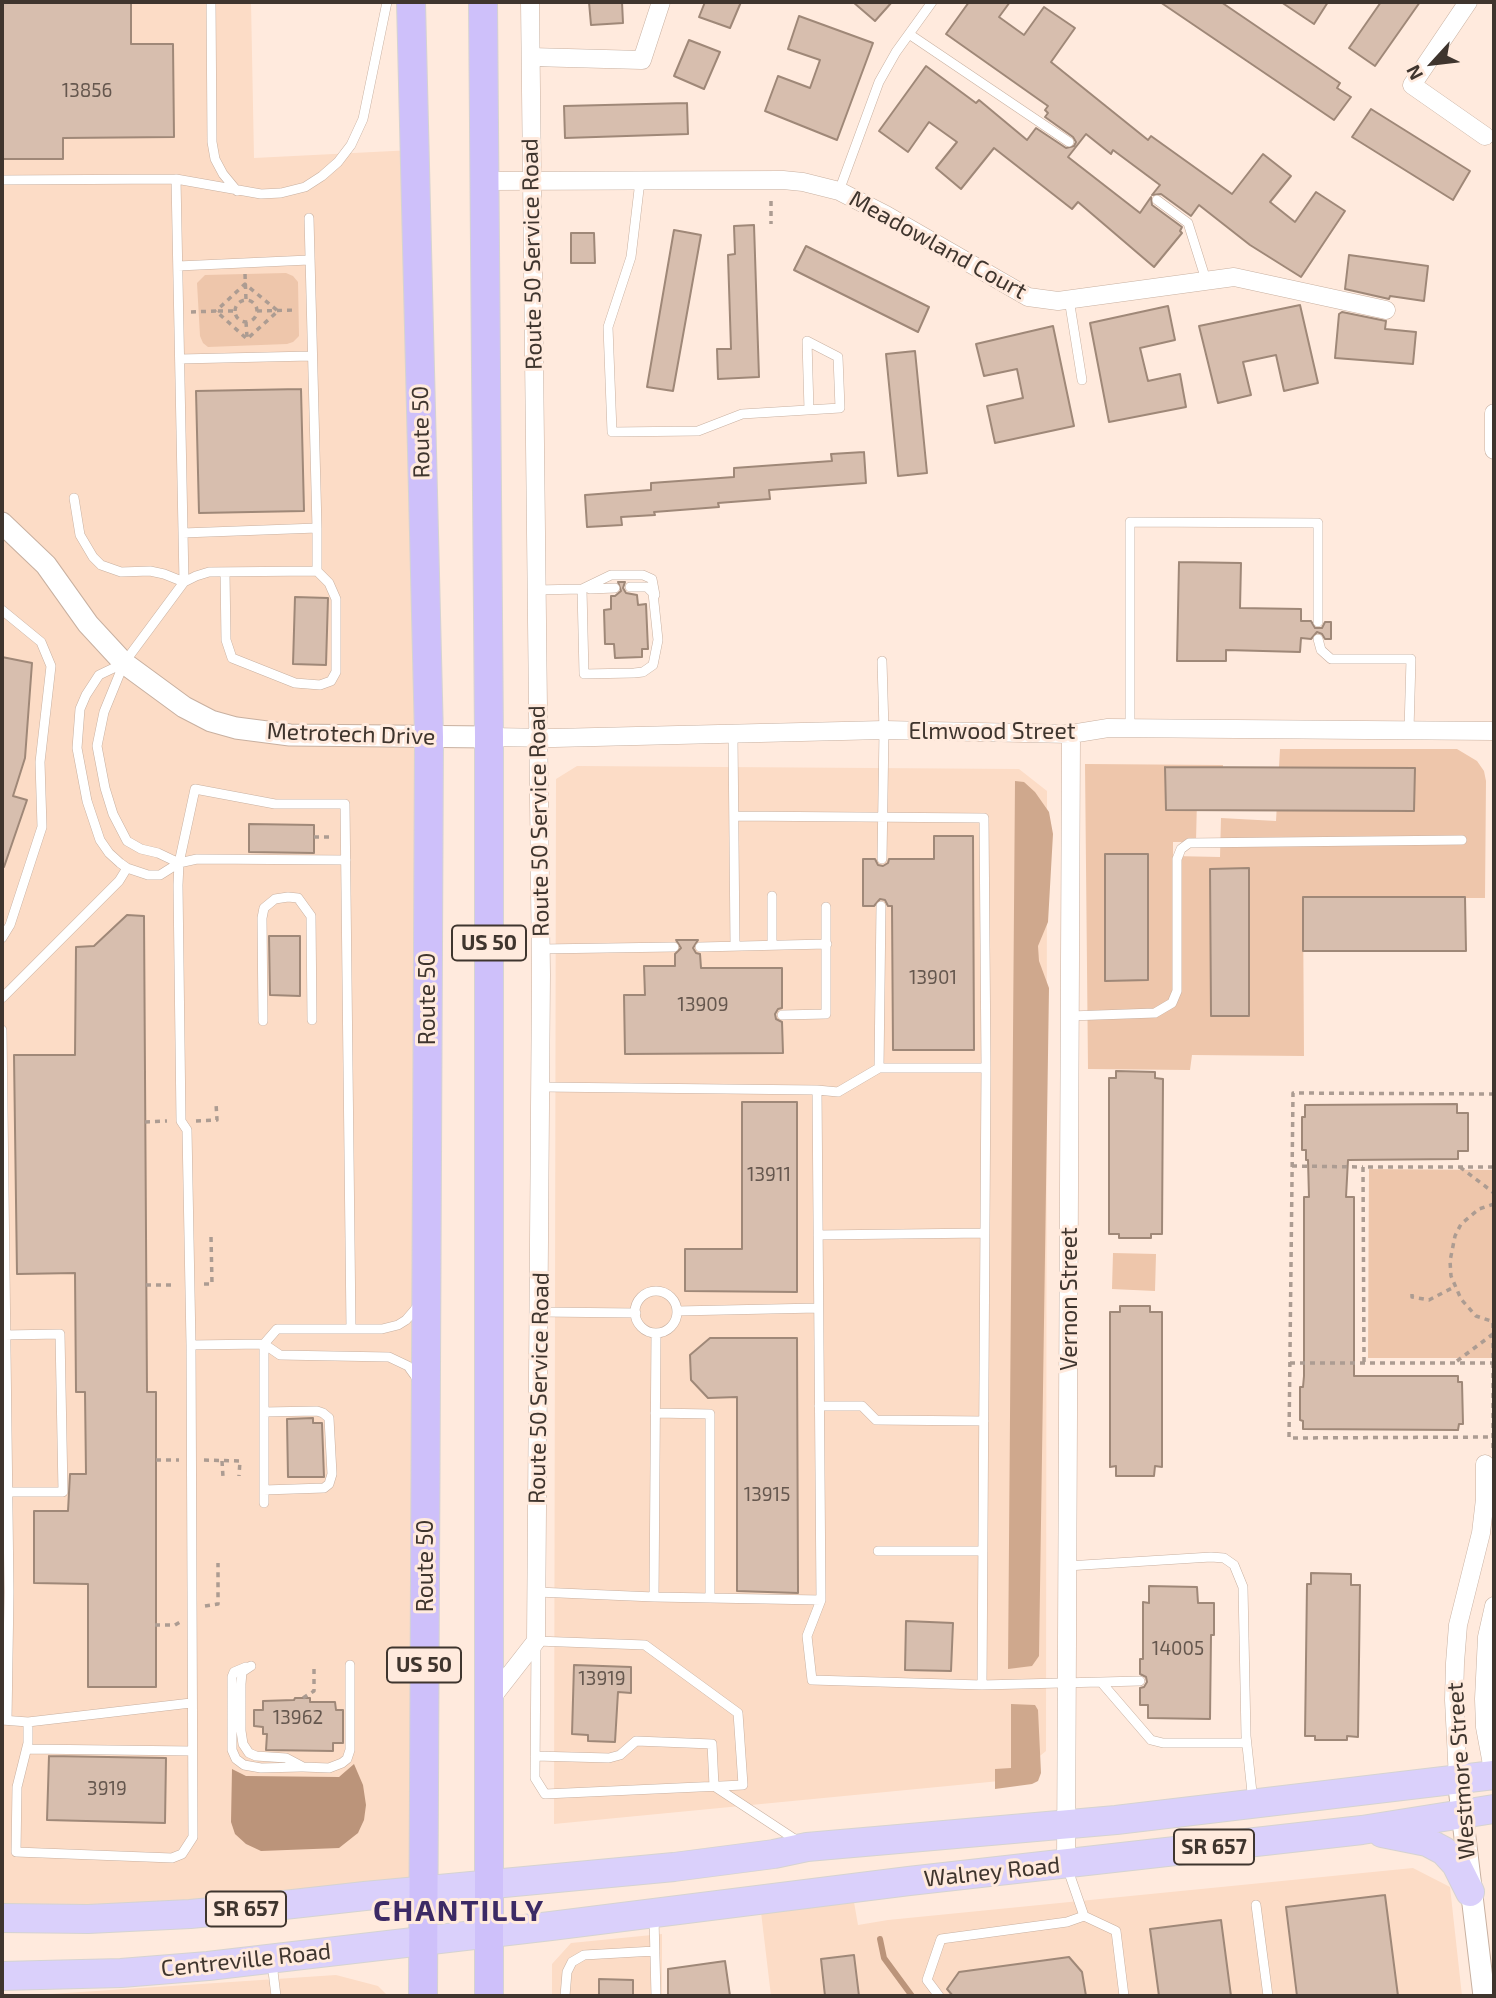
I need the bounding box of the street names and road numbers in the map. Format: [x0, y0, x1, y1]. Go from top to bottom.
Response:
street label: Route 50 Service Road [516, 138, 548, 370]
street label: Meadowland Court [844, 185, 1032, 305]
street label: Route 50 [406, 385, 436, 479]
street label: Route 50 Service Road [523, 705, 555, 937]
street label: Metrotech Drive [266, 717, 436, 751]
street label: Elmwood Street [908, 717, 1076, 745]
road number: US 50 [452, 926, 526, 960]
street label: Route 50 [413, 953, 441, 1045]
street label: Vernon Street [1055, 1227, 1083, 1371]
street label: Route 50 Service Road [523, 1272, 555, 1504]
street label: Route 50 [411, 1520, 439, 1612]
road number: US 50 [387, 1648, 461, 1682]
street label: Westmore Street [1441, 1681, 1481, 1861]
road number: SR 657 [1174, 1829, 1254, 1864]
street label: Walney Road [922, 1851, 1062, 1893]
road number: SR 657 [206, 1892, 286, 1926]
street label: Centreville Road [160, 1937, 332, 1983]

